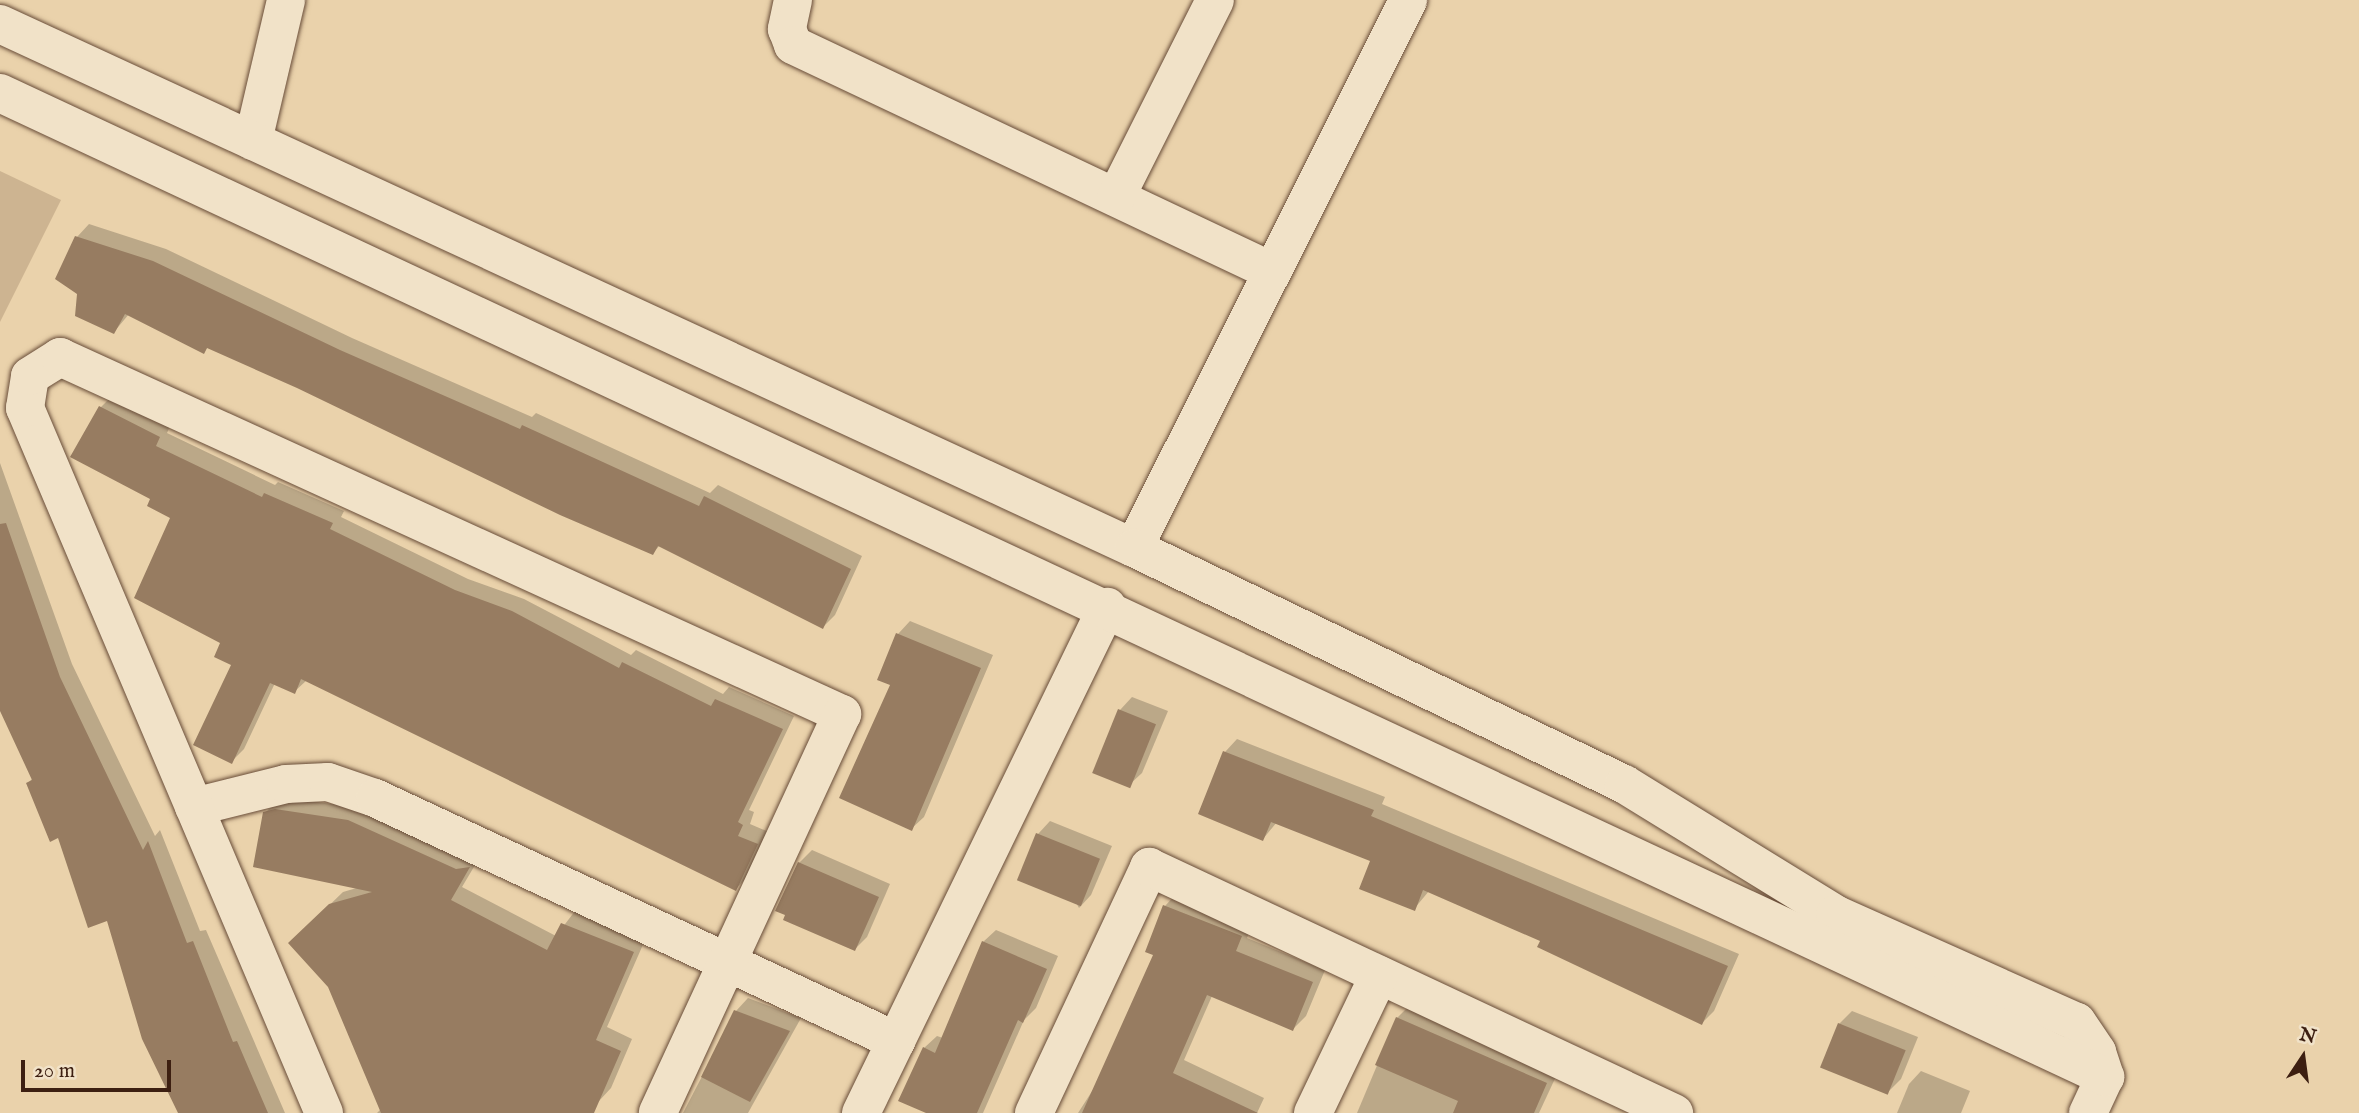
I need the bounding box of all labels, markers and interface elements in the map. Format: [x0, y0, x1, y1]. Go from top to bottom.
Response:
north arrow [2268, 1022, 2338, 1092]
text: N [2297, 1023, 2318, 1050]
scale bar [24, 1046, 175, 1090]
text: 20 m [34, 1058, 75, 1085]

